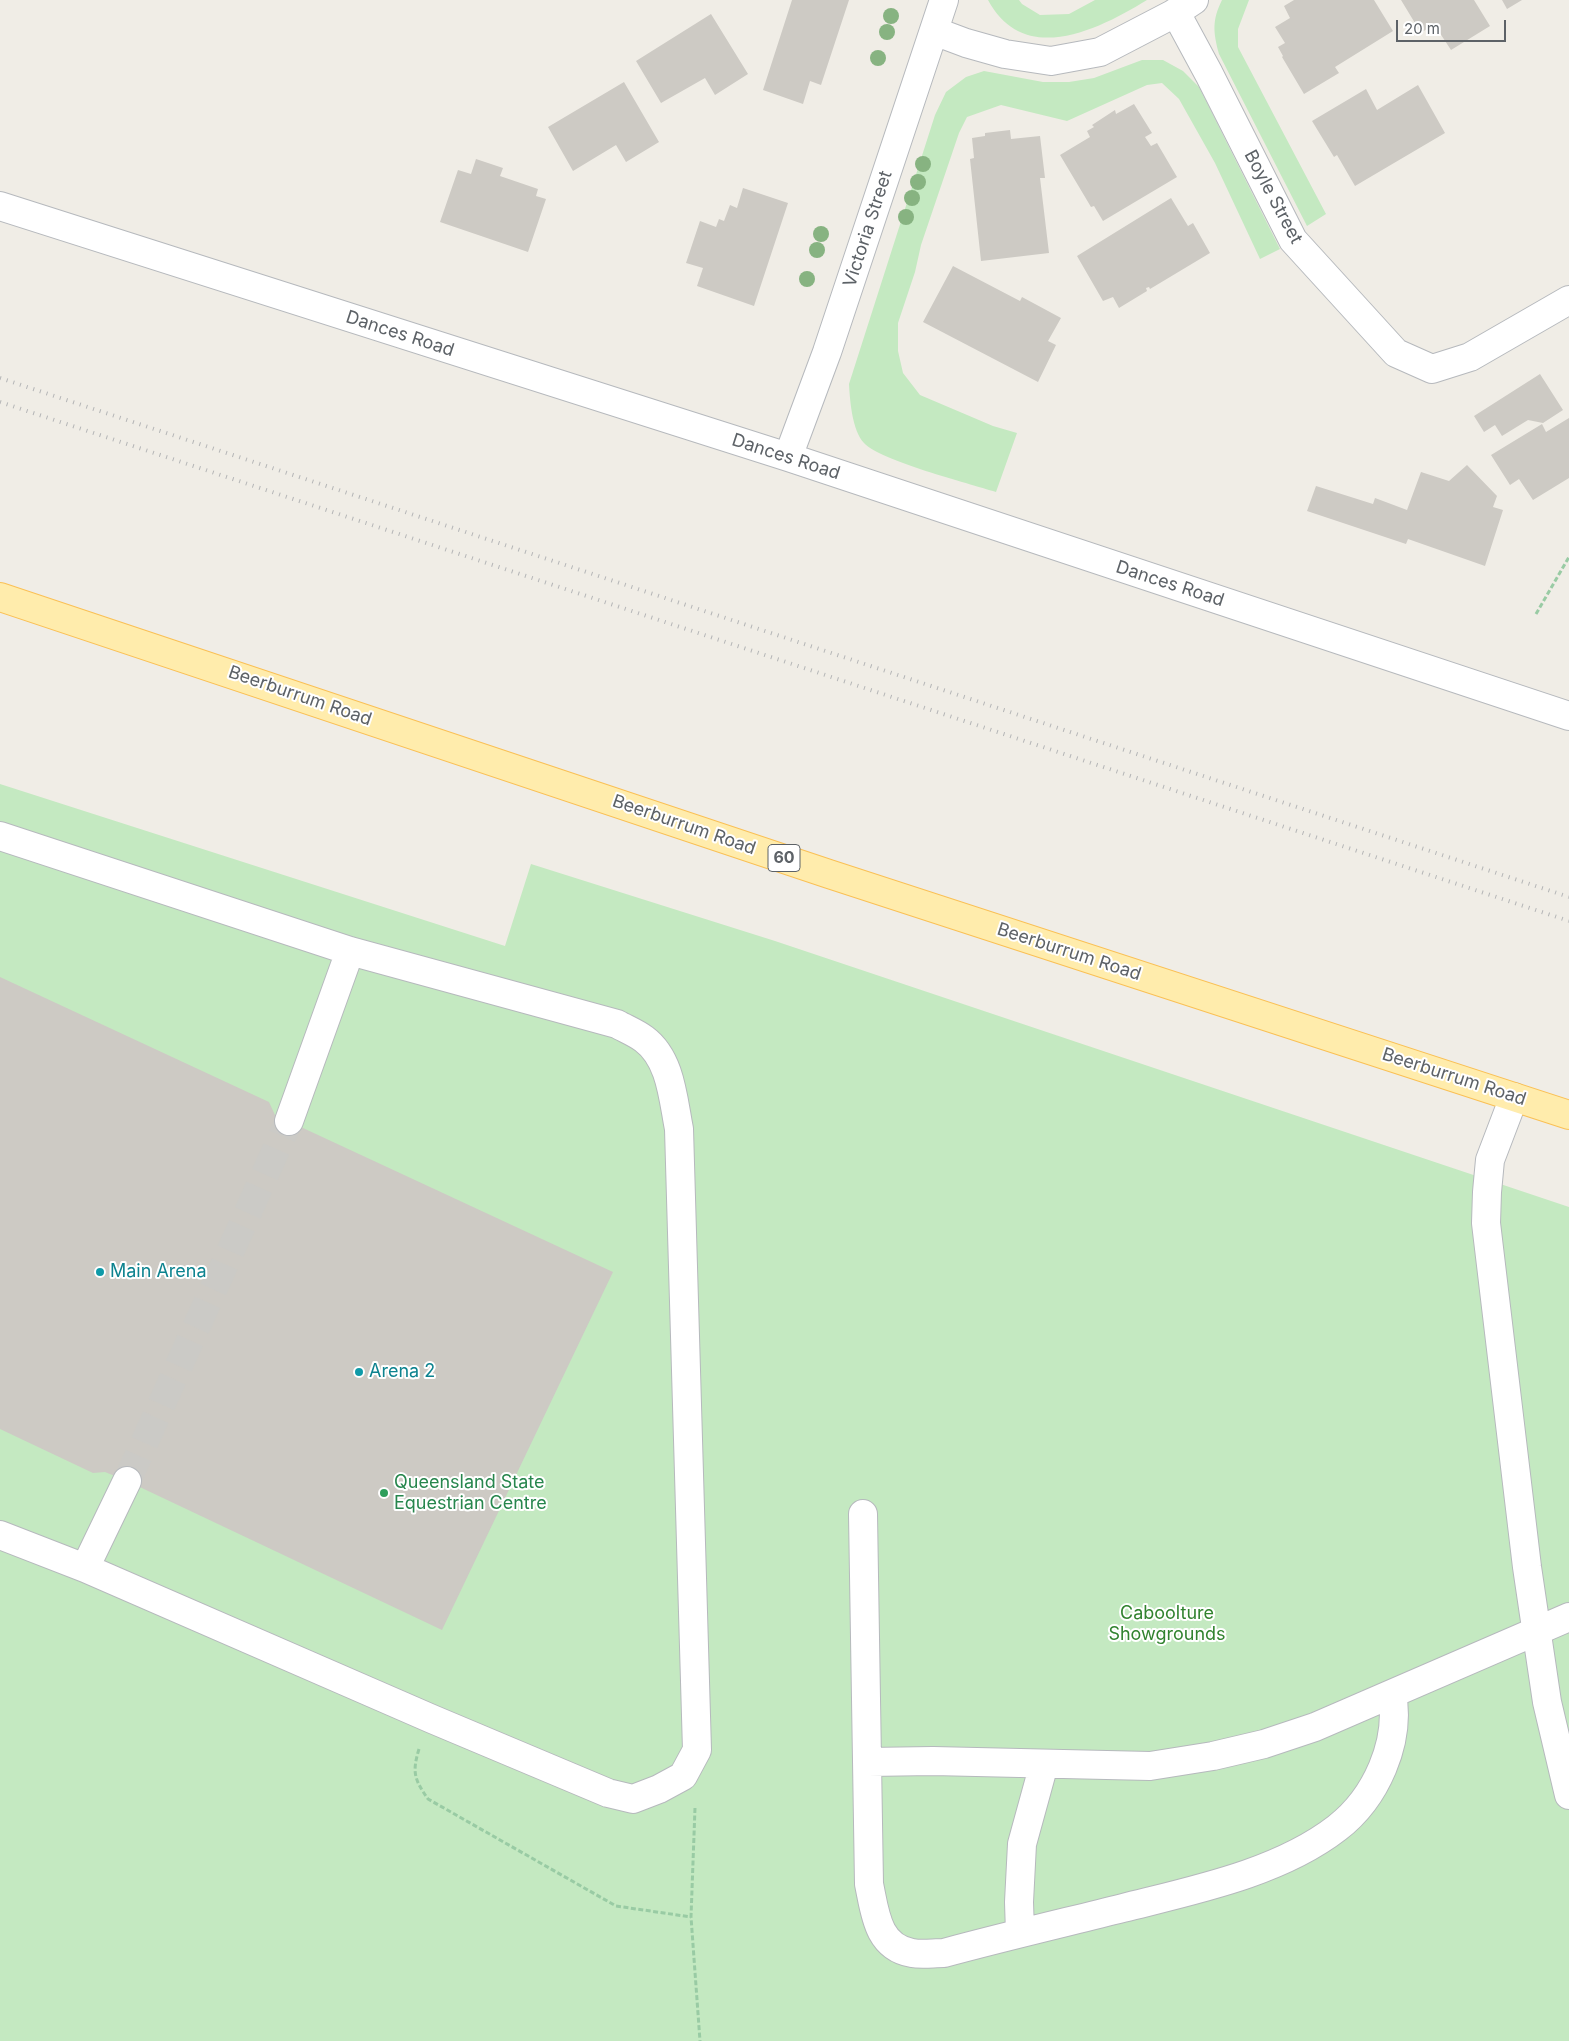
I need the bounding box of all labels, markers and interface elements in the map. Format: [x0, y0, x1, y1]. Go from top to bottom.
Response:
scale bar [1399, 10, 1509, 42]
text: 20 m [1404, 19, 1440, 38]
street label: Boyle Street [1239, 146, 1307, 248]
street label: Victoria Street [839, 168, 897, 290]
street label: Dances Road [343, 306, 457, 362]
street label: Dances Road [729, 429, 843, 485]
street label: Dances Road [1113, 556, 1227, 612]
street label: Beerburrum Road [225, 661, 375, 731]
street label: Beerburrum Road [609, 790, 759, 860]
road number: 60 [768, 844, 800, 871]
street label: Beerburrum Road [994, 919, 1144, 985]
street label: Beerburrum Road [1379, 1044, 1529, 1110]
place label: Main Arena [110, 1261, 207, 1283]
marker: Main Arena [94, 1266, 106, 1278]
place label: Arena 2 [369, 1361, 435, 1383]
marker: Arena 2 [353, 1366, 365, 1378]
place label: Queensland State Equestrian Centre [394, 1472, 547, 1515]
marker: Queensland State Equestrian Centre [378, 1487, 390, 1499]
park label: Caboolture Showgrounds [1108, 1603, 1226, 1646]

